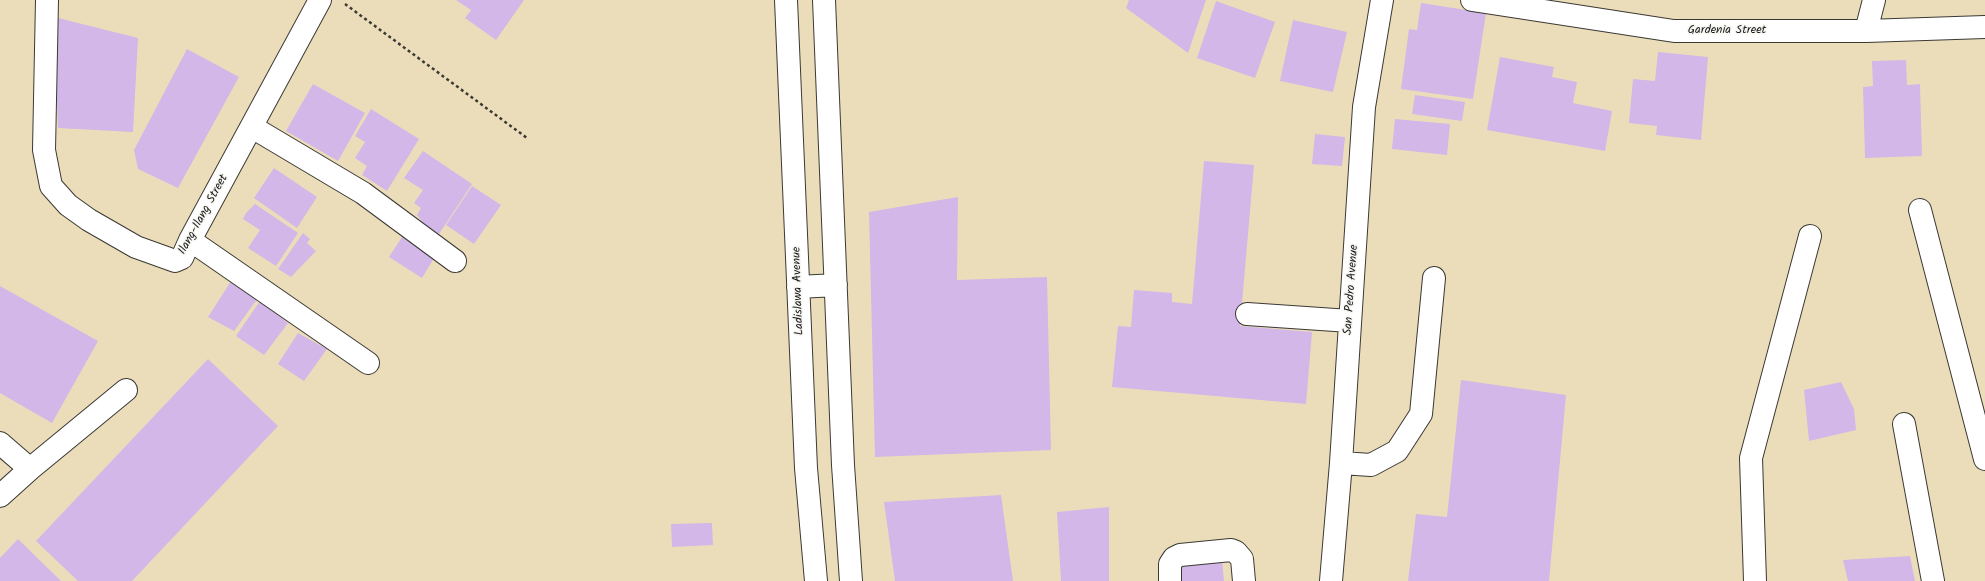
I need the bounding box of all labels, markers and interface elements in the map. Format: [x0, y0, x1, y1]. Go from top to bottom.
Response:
street label: Gardenia Street [1688, 24, 1766, 38]
street label: Ilang-Ilang Street [176, 172, 232, 258]
street label: San Pedro Avenue [1342, 244, 1362, 336]
street label: Ladislawa Avenue [790, 247, 808, 335]

